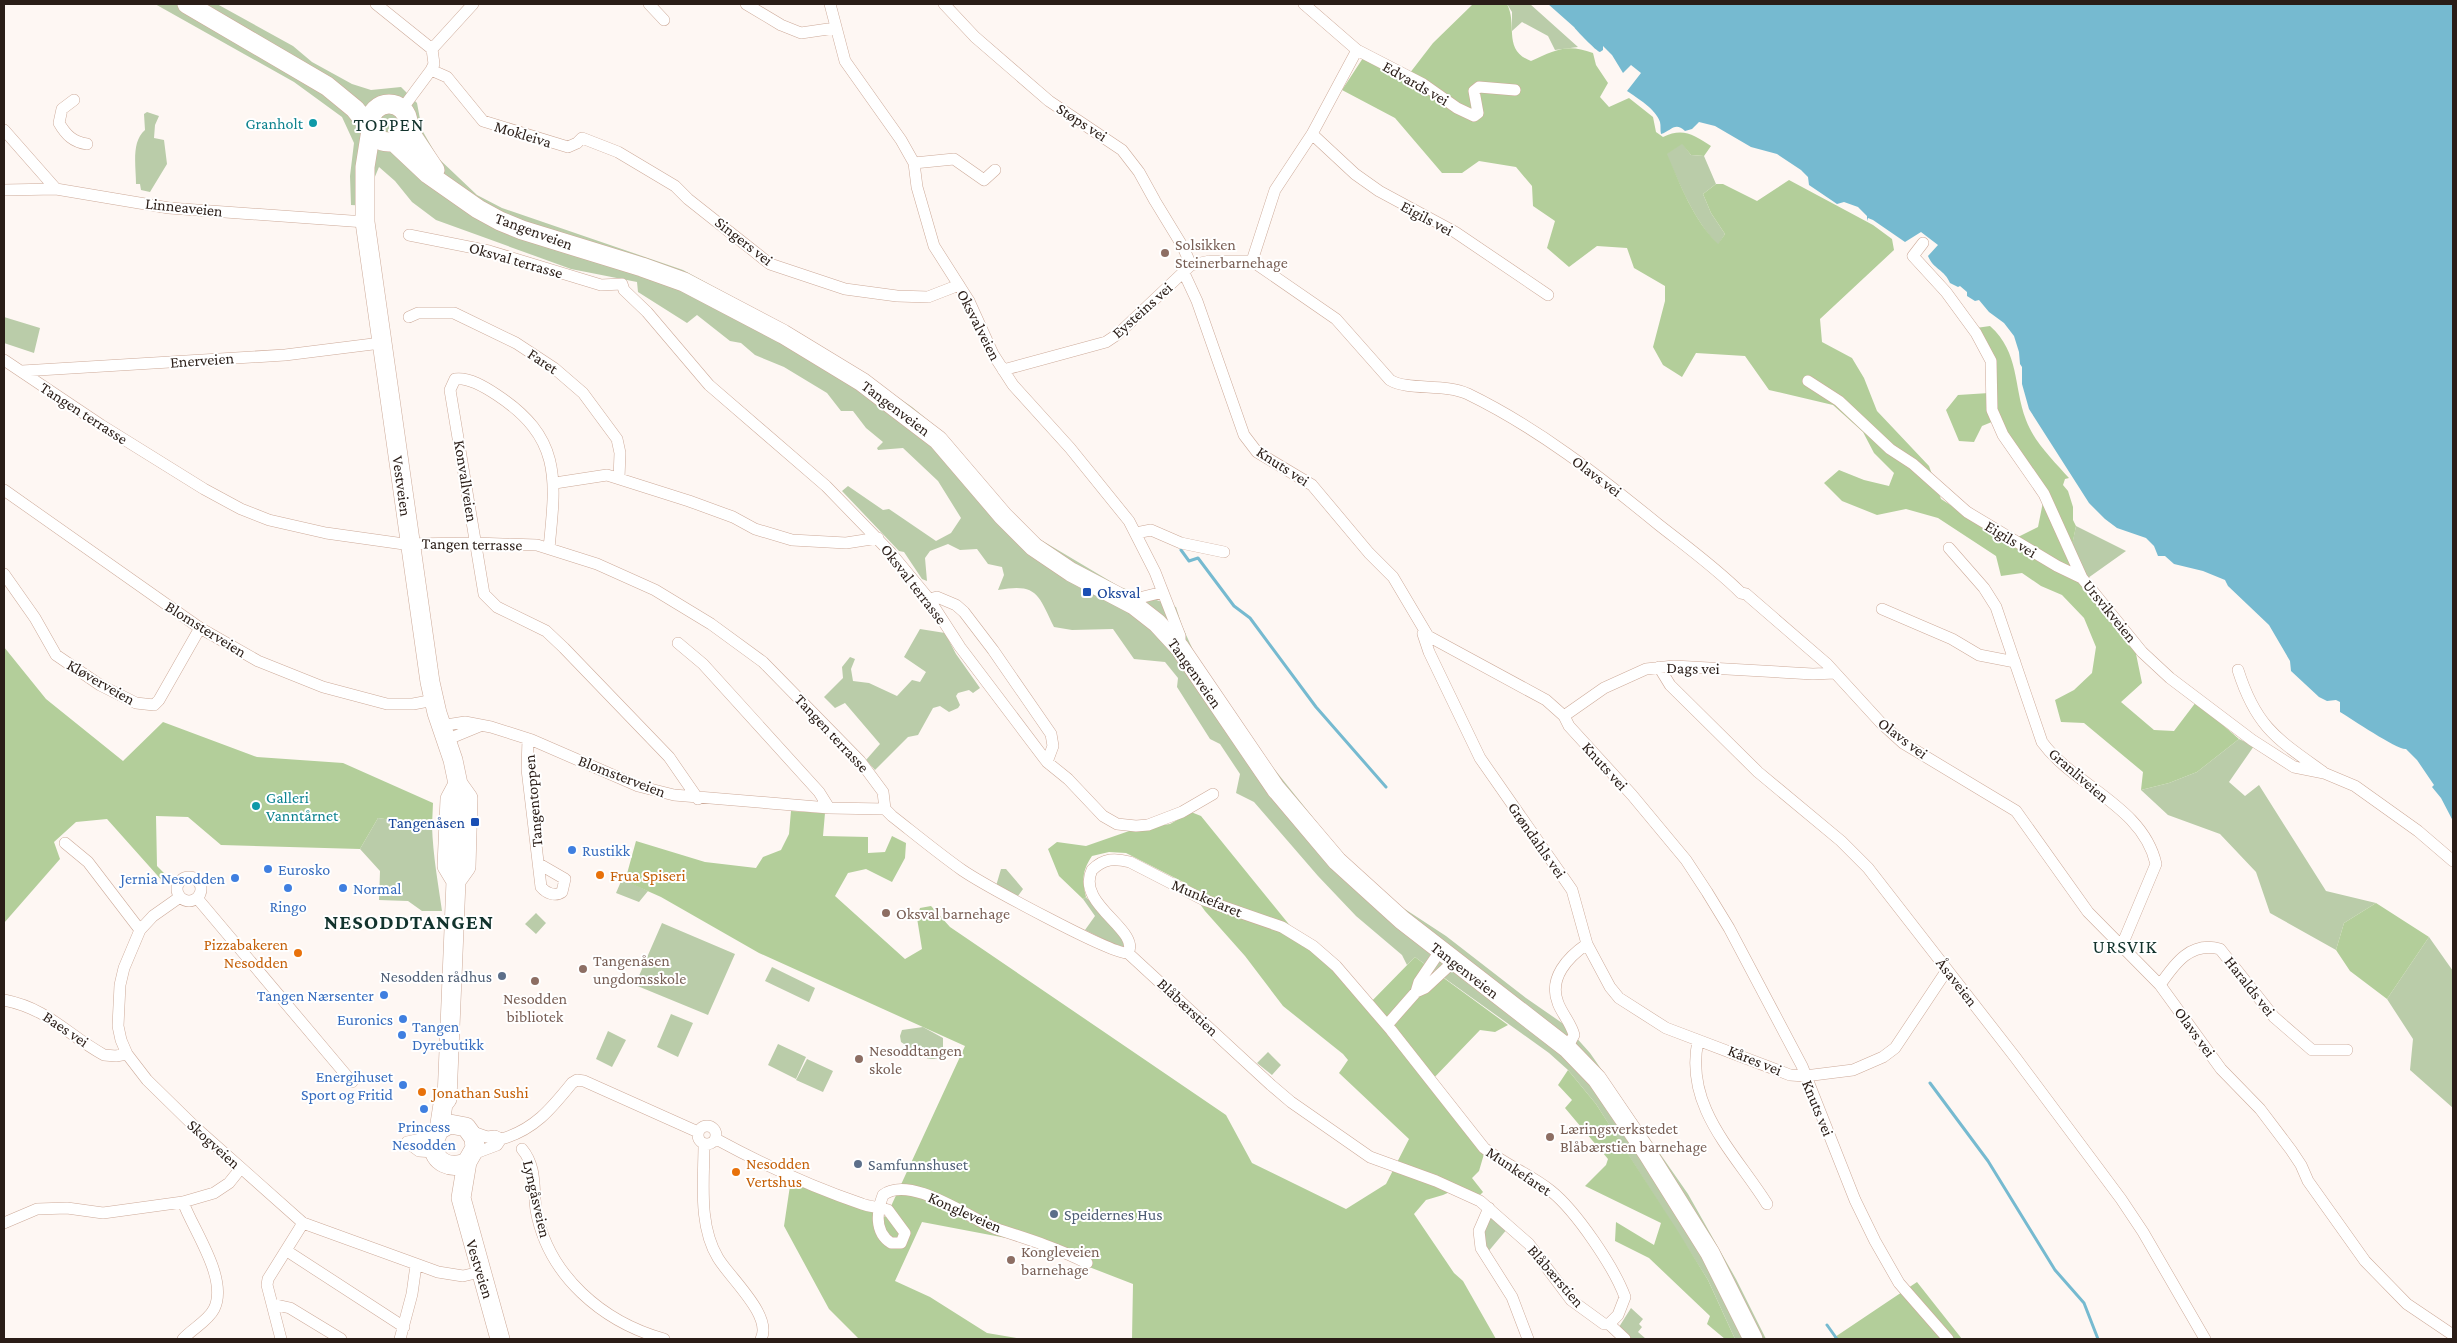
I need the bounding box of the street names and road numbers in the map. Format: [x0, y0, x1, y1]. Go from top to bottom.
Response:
street label: Edvards vei [1380, 57, 1452, 109]
street label: Støps vei [1053, 99, 1110, 145]
street label: Mokleiva [492, 117, 554, 151]
street label: Linneaveien [144, 194, 224, 220]
street label: Eigils vei [1397, 197, 1456, 240]
street label: Tangenveien [492, 209, 576, 254]
street label: Singers vei [711, 213, 776, 270]
street label: Oksval terrasse [467, 239, 565, 281]
street label: Eysteins vei [1109, 279, 1176, 342]
street label: Oksvalveien [954, 287, 1004, 364]
street label: Faret [525, 345, 562, 378]
street label: Enerveien [169, 349, 235, 371]
street label: Tangenveien [858, 377, 934, 440]
street label: Tangen terrasse [37, 378, 131, 448]
street label: Konvallveien [451, 439, 481, 524]
street label: Knuts vei [1254, 443, 1312, 489]
street label: Olavs vei [1569, 452, 1625, 500]
street label: Vestveien [389, 455, 415, 518]
street label: Eigils vei [1982, 517, 2040, 562]
street label: Tangen terrasse [421, 535, 523, 554]
street label: Oksval terrasse [878, 541, 950, 627]
street label: Ursvikveien [2080, 576, 2141, 646]
street label: Blomsterveien [162, 597, 250, 661]
street label: Tangenveien [1164, 635, 1226, 712]
street label: Kløverveien [64, 656, 138, 708]
street label: Dags vei [1666, 659, 1720, 678]
street label: Tangen terrasse [791, 690, 873, 776]
street label: Olavs vei [1875, 714, 1931, 762]
street label: Knuts vei [1579, 738, 1631, 794]
street label: Granliveien [2046, 744, 2113, 806]
street label: Blomsterveien [576, 752, 668, 801]
street label: Tangentoppen [520, 753, 547, 848]
street label: Grøndahls vei [1505, 799, 1569, 881]
street label: Munkefaret [1169, 876, 1245, 921]
street label: Tangenveien [1427, 938, 1503, 1003]
street label: Haralds vei [2221, 953, 2279, 1019]
street label: Åsaveien [1933, 954, 1981, 1010]
street label: Blåbærstien [1154, 975, 1222, 1040]
street label: Olavs vei [2171, 1004, 2219, 1060]
street label: Baes vei [40, 1008, 92, 1050]
street label: Kåres vei [1726, 1042, 1784, 1078]
street label: Knuts vei [1799, 1077, 1837, 1139]
street label: Skogveien [184, 1116, 244, 1173]
street label: Munkefaret [1483, 1143, 1555, 1199]
street label: Lyngåsveien [519, 1159, 554, 1240]
street label: Kongleveien [925, 1188, 1005, 1237]
street label: Vestveien [463, 1237, 497, 1301]
street label: Blåbærstien [1525, 1242, 1588, 1311]

